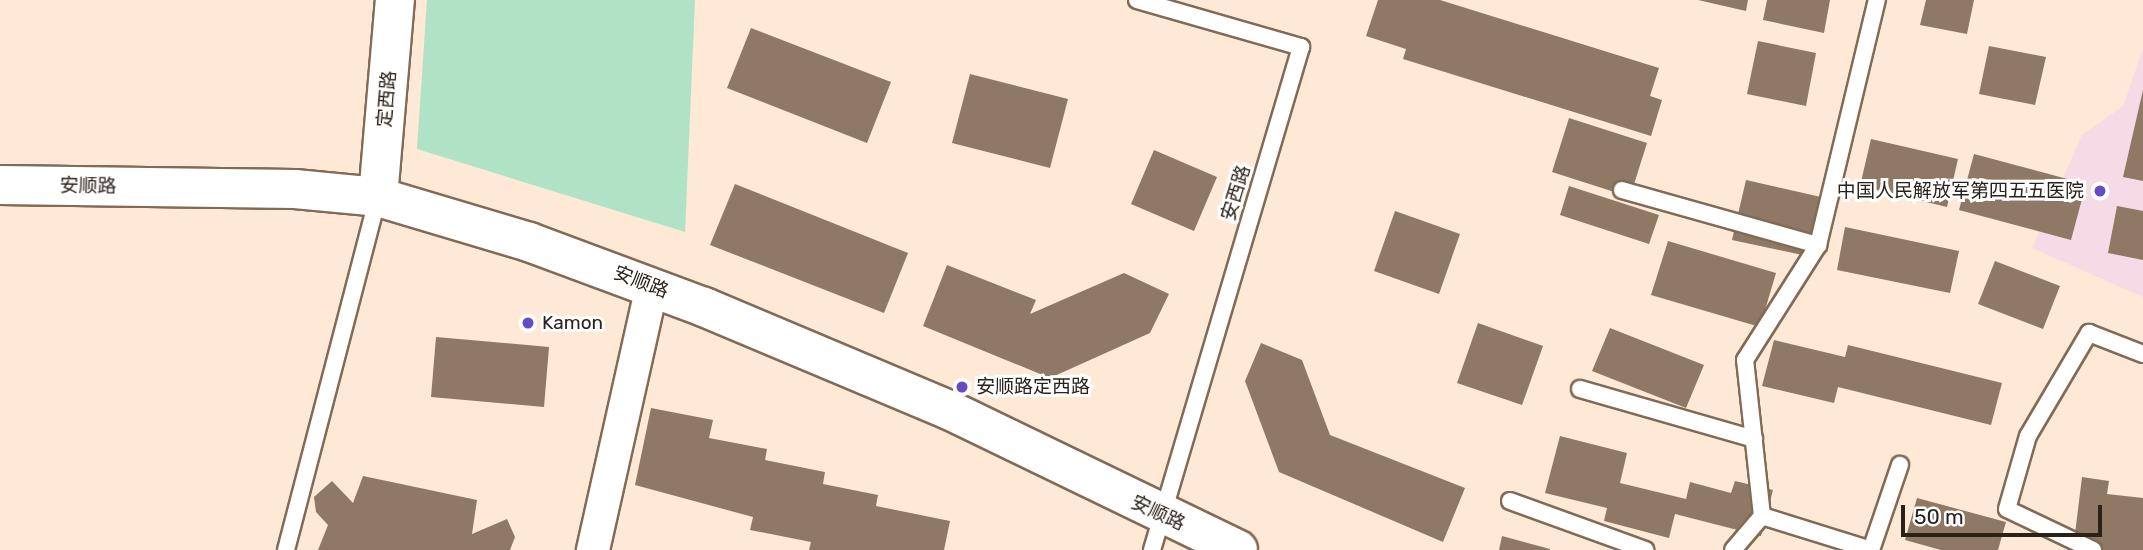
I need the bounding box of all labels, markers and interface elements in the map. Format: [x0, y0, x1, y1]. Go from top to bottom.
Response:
street label: 定西路 [373, 70, 401, 128]
street label: 安西路 [1217, 162, 1255, 224]
street label: 安顺路 [59, 174, 117, 198]
place label: 中国人民解放军第四五五医院 [1837, 180, 2084, 202]
marker: 中国人民解放军第四五五医院 [2090, 181, 2110, 201]
street label: 安顺路 [610, 261, 672, 303]
place label: Kamon [542, 312, 603, 334]
marker: Kamon [520, 315, 536, 331]
place label: 安顺路定西路 [976, 376, 1090, 398]
marker: 安顺路定西路 [954, 379, 970, 395]
scale bar [1905, 490, 2106, 534]
street label: 安顺路 [1127, 491, 1189, 535]
text: 50 m [1914, 504, 1964, 529]

